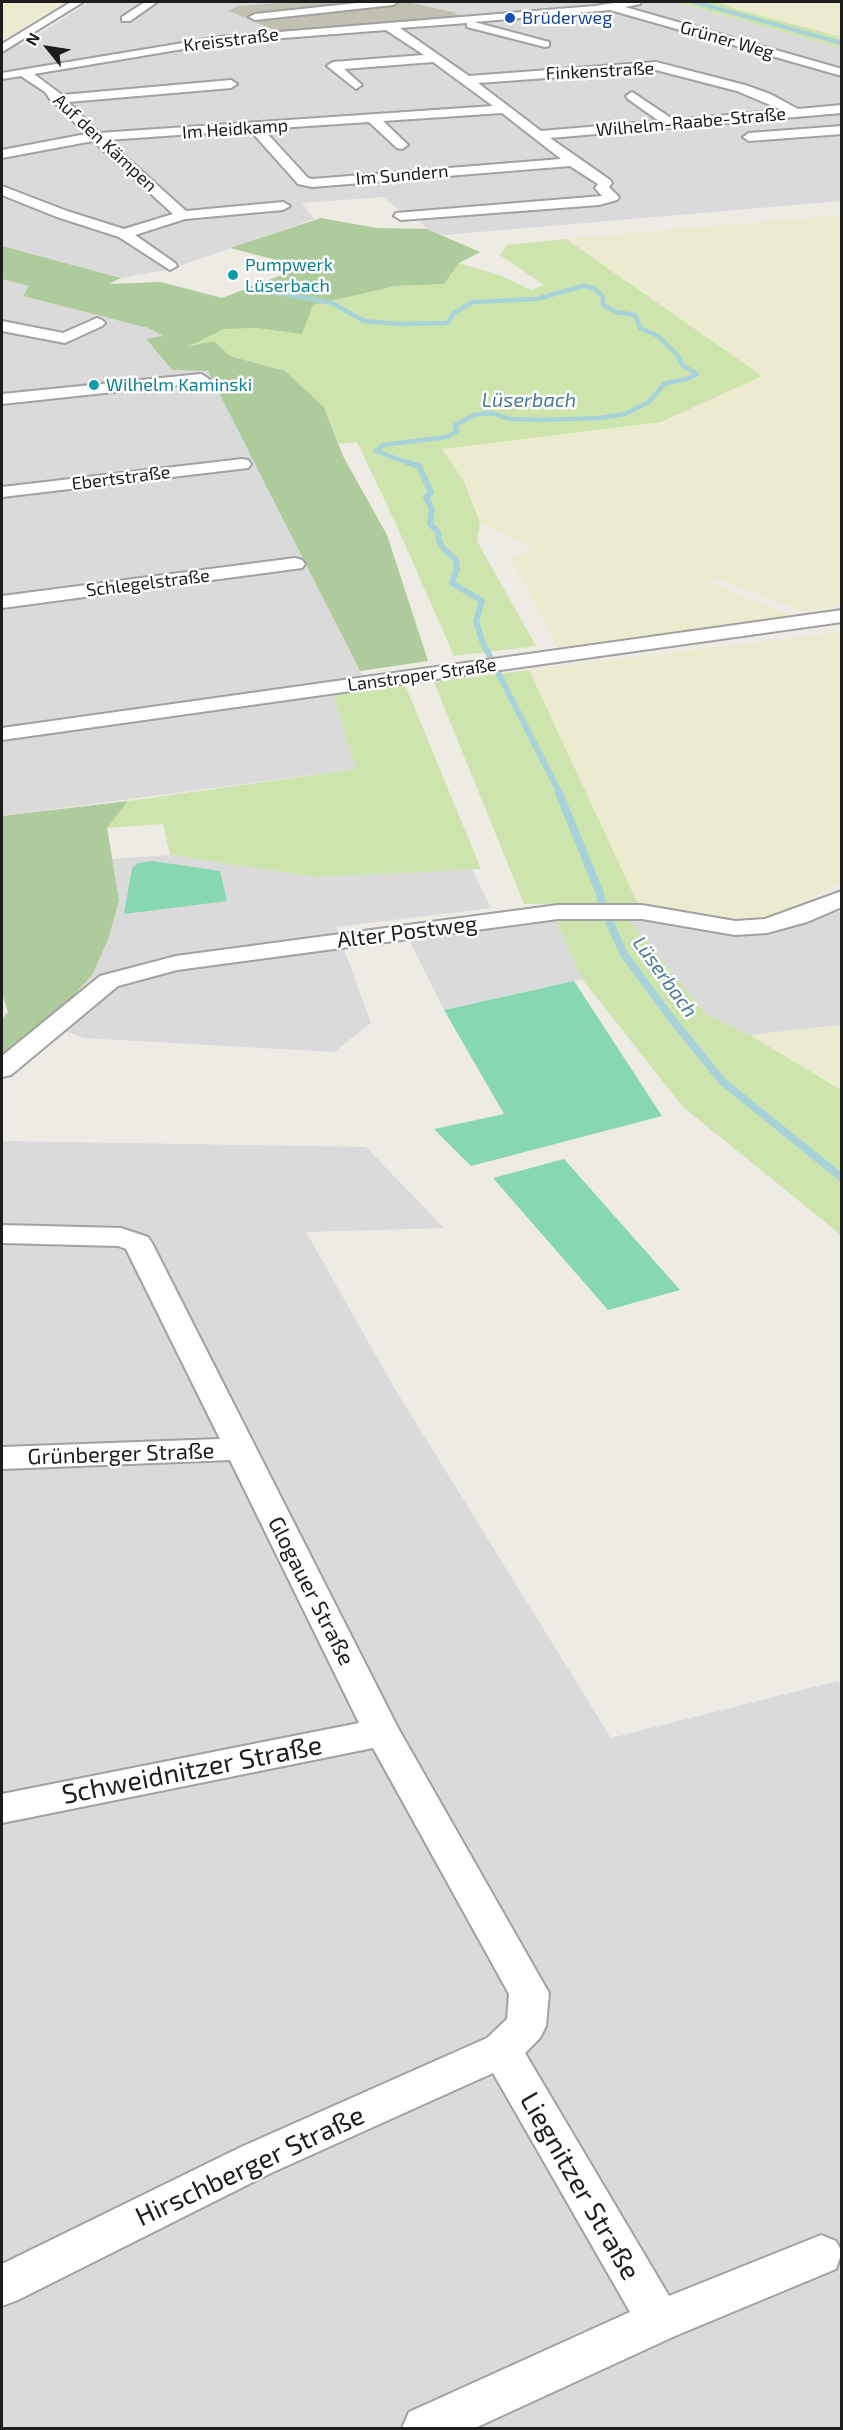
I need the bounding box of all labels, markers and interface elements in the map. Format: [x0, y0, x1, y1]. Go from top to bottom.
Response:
place label: Brüderweg [522, 7, 612, 29]
marker: Brüderweg [503, 11, 517, 25]
street label: Grüner Weg [678, 16, 776, 64]
north arrow [18, 18, 78, 78]
street label: Kreisstraße [182, 23, 280, 57]
text: N [21, 29, 43, 49]
street label: Finkenstraße [545, 57, 655, 85]
street label: Auf den Kämpen [49, 90, 161, 196]
street label: Wilhelm-Raabe-Straße [595, 103, 787, 141]
street label: Im Heidkamp [181, 115, 289, 143]
street label: Im Sundern [355, 160, 449, 190]
place label: Pumpwerk Lüserbach [245, 254, 333, 296]
marker: Pumpwerk Lüserbach [226, 268, 240, 282]
place label: Wilhelm Kaminski [106, 374, 252, 396]
marker: Wilhelm Kaminski [87, 378, 101, 392]
water label: Lüserbach [482, 388, 576, 412]
street label: Ebertstraße [71, 461, 171, 495]
street label: Schlegelstraße [85, 565, 211, 601]
street label: Lanstroper Straße [346, 654, 498, 696]
street label: Alter Postweg [335, 910, 479, 954]
water label: Lüserbach [628, 932, 702, 1022]
street label: Grünberger Straße [27, 1438, 215, 1470]
street label: Glogauer Straße [262, 1512, 360, 1670]
street label: Schweidnitzer Straße [59, 1729, 325, 1811]
street label: Liegnitzer Straße [513, 2086, 647, 2286]
street label: Hirschberger Straße [130, 2099, 370, 2233]

